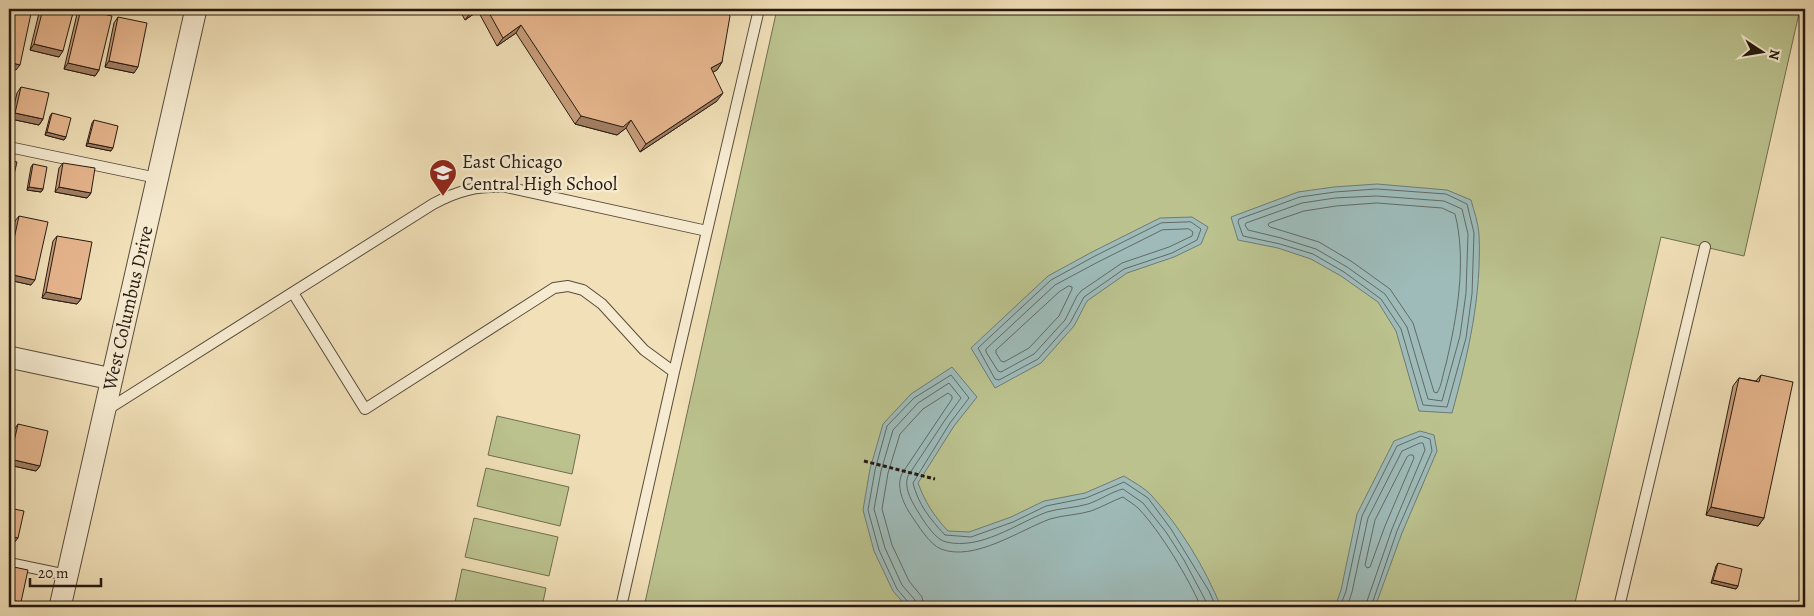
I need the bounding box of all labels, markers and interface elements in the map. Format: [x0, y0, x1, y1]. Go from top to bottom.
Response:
north arrow [1736, 28, 1786, 78]
text: N [1764, 48, 1785, 62]
place label: East Chicago Central High School [462, 149, 618, 197]
school or university icon: East Chicago Central High School [428, 158, 458, 197]
street label: West Columbus Drive [96, 223, 160, 394]
scale bar [30, 556, 101, 588]
text: 20 m [38, 563, 69, 583]

